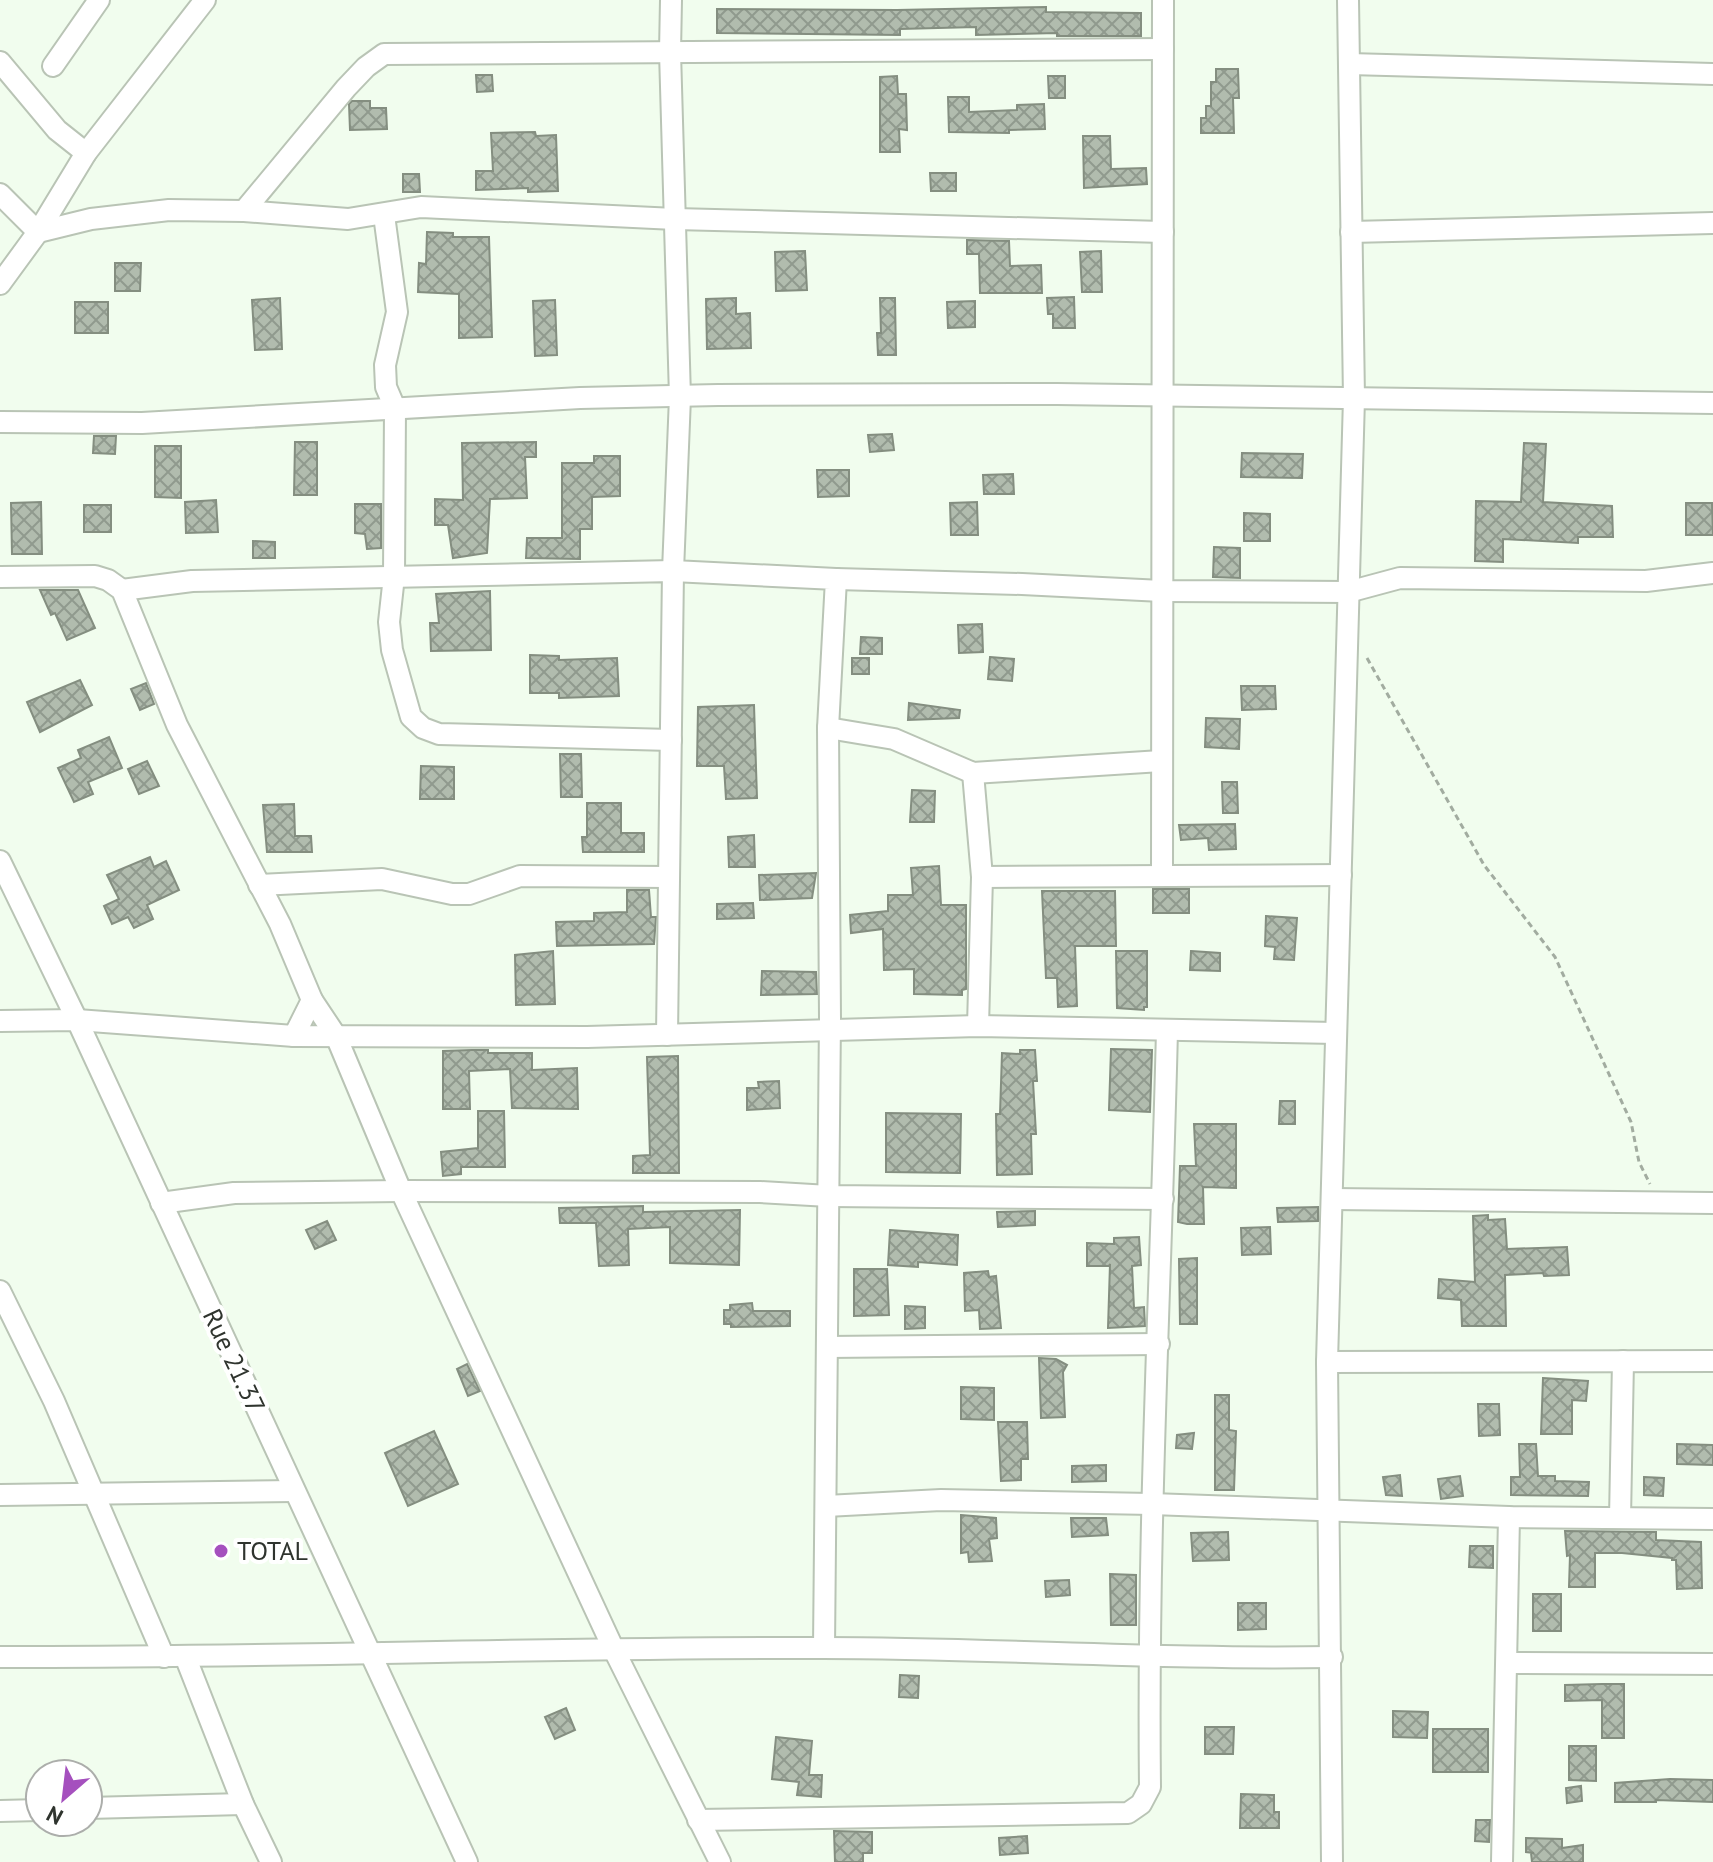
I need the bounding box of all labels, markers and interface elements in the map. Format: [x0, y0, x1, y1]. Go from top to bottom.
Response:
street label: Rue 21.37 [196, 1303, 273, 1418]
place label: TOTAL [237, 1534, 308, 1567]
marker: TOTAL [212, 1542, 230, 1560]
north arrow [24, 1758, 104, 1838]
text: N [42, 1800, 68, 1831]

